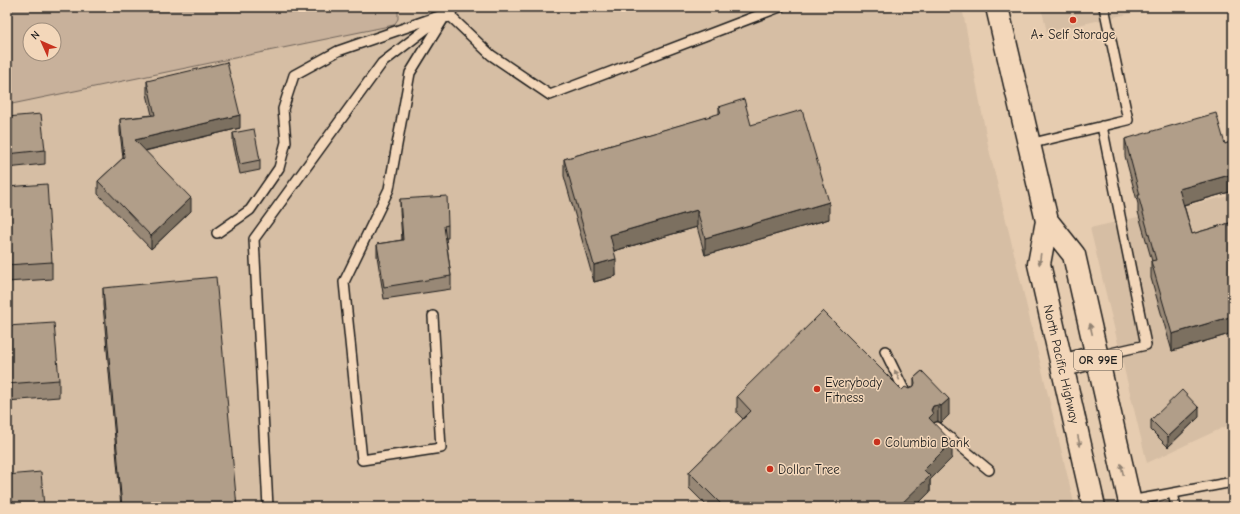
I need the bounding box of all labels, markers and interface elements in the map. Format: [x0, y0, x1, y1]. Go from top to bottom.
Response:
marker: A+ Self Storage [1068, 15, 1078, 25]
north arrow [22, 22, 62, 62]
place label: A+ Self Storage [1031, 27, 1116, 42]
text: N [28, 28, 42, 42]
one-way arrow [1037, 253, 1043, 265]
street label: North Pacific Highway [1041, 303, 1083, 425]
one-way arrow [1088, 322, 1094, 335]
road number: OR 99E [1074, 350, 1122, 370]
one-way arrow [894, 369, 900, 381]
place label: Everybody Fitness [825, 375, 882, 405]
marker: Everybody Fitness [812, 384, 822, 394]
place label: Columbia Bank [885, 435, 970, 450]
one-way arrow [1076, 435, 1082, 447]
marker: Columbia Bank [872, 437, 882, 447]
place label: Dollar Tree [778, 462, 840, 477]
one-way arrow [1119, 463, 1125, 475]
marker: Dollar Tree [765, 464, 775, 474]

